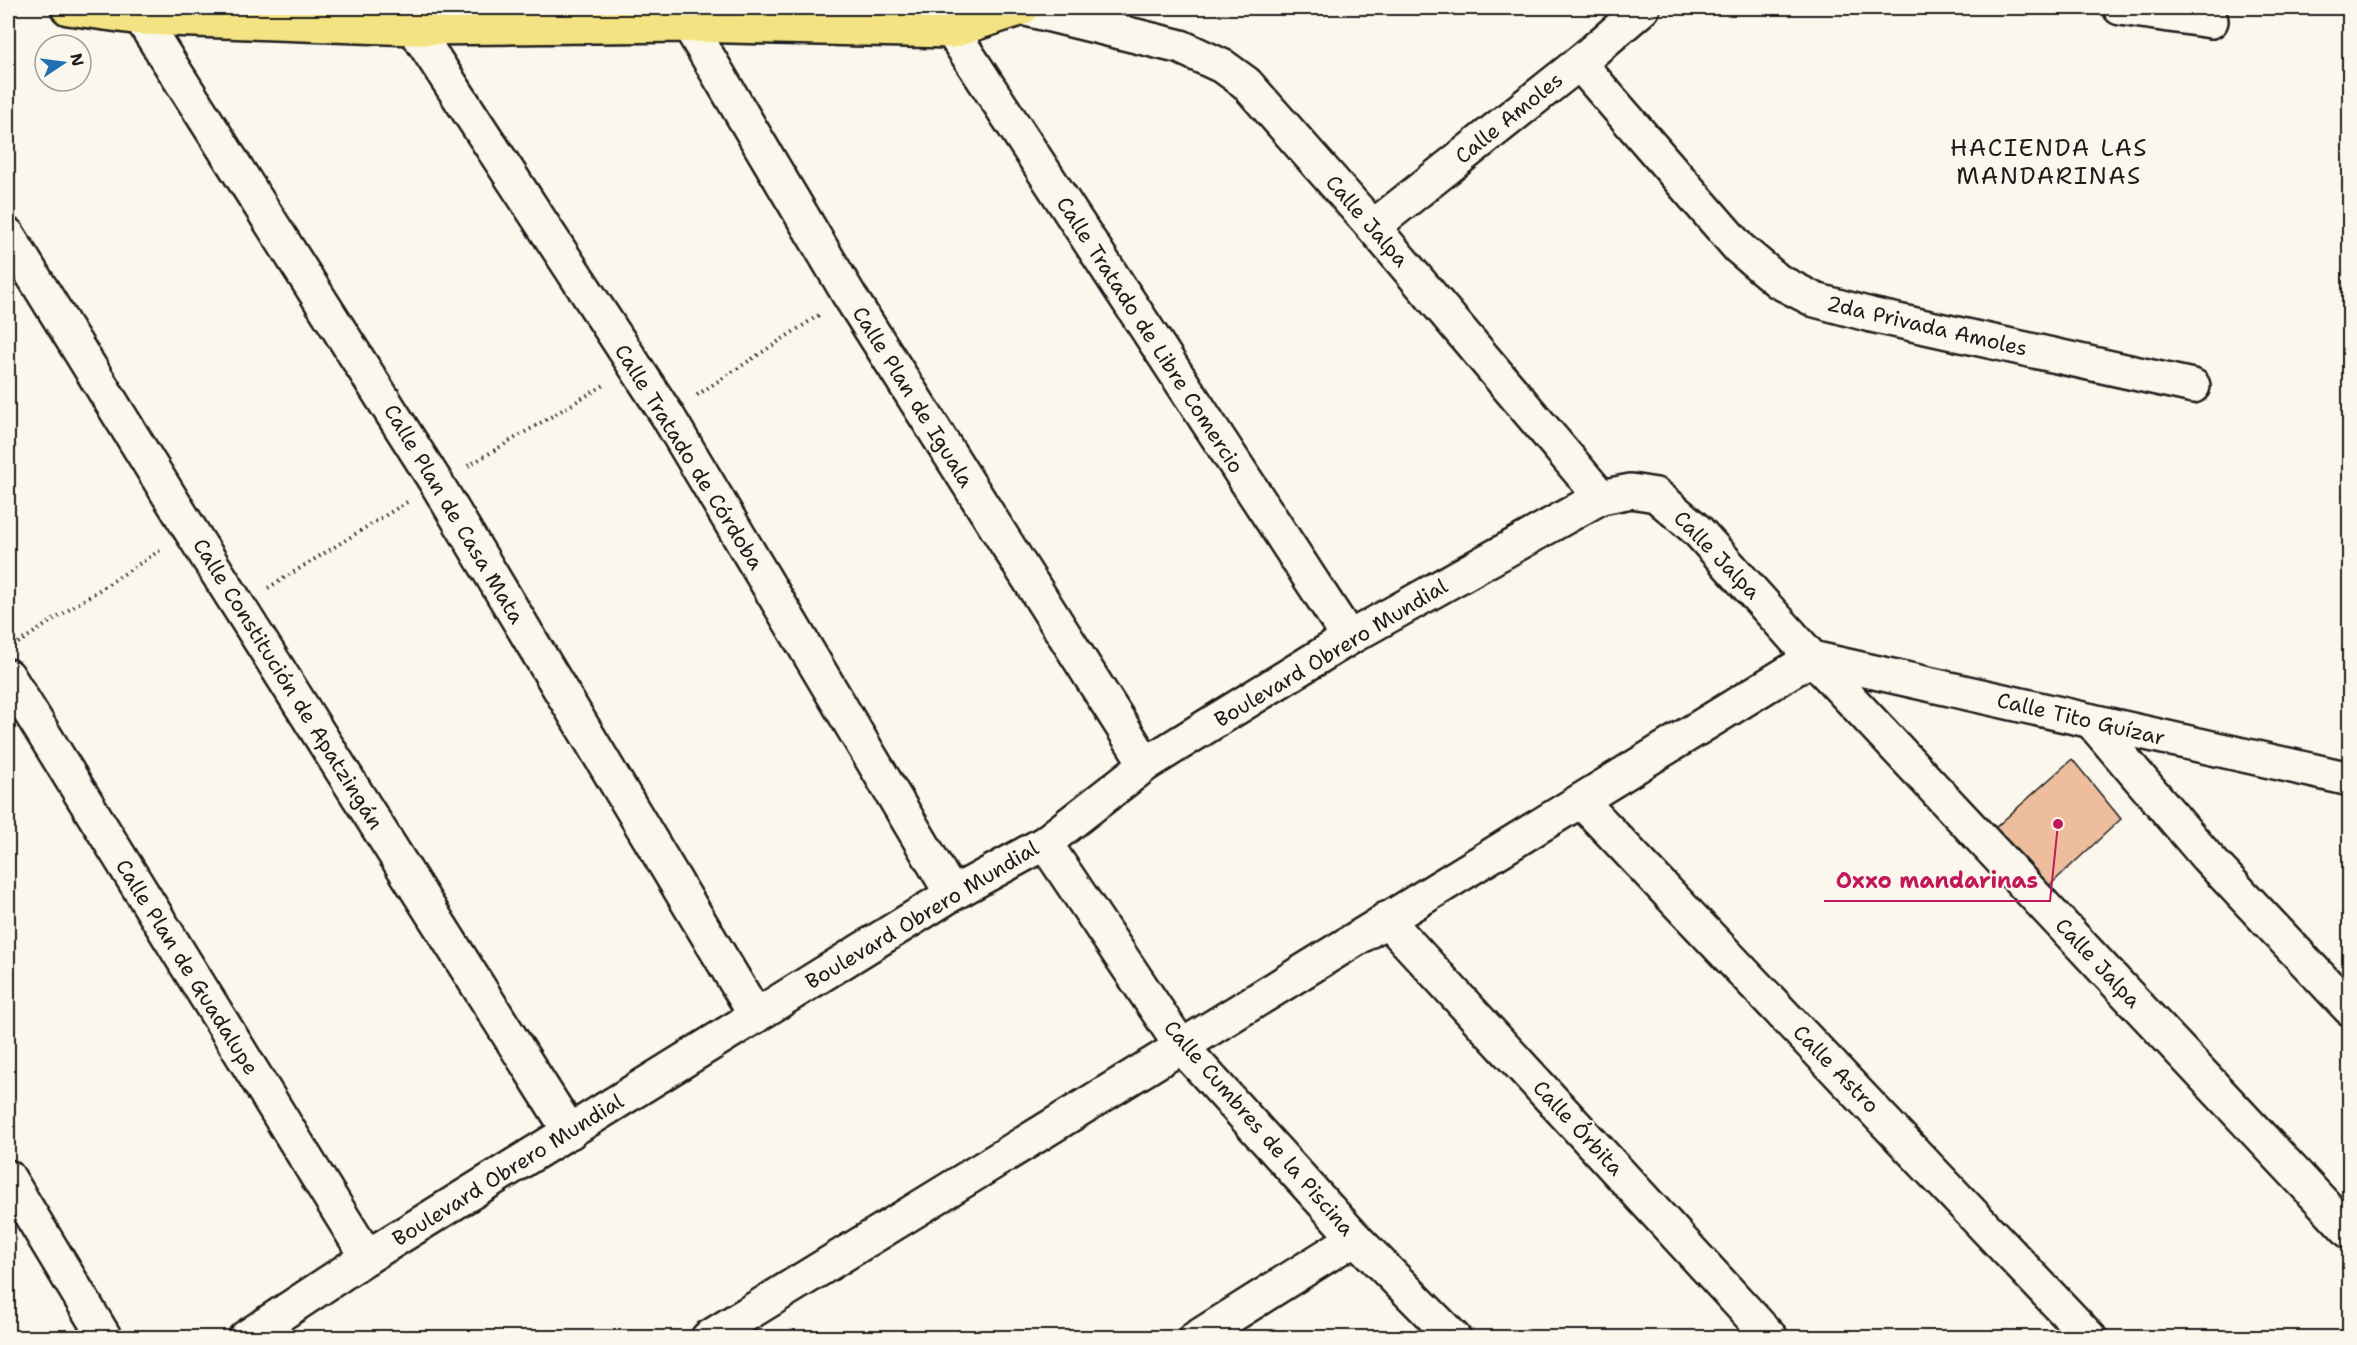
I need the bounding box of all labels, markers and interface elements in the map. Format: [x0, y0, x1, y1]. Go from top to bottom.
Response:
north arrow [33, 33, 93, 93]
text: N [65, 51, 89, 68]
street label: Calle Amoles [1449, 66, 1569, 170]
district label: HACIENDA LAS MANDARINAS [1950, 132, 2148, 192]
street label: Calle Jalpa [1319, 169, 1415, 273]
street label: Calle Tratado de Libre Comercio [1050, 191, 1250, 479]
street label: 2da Privada Amoles [1824, 289, 2030, 363]
street label: Calle Plan de Iguala [846, 301, 980, 493]
street label: Calle Tratado de Córdoba [608, 339, 770, 575]
street label: Calle Plan de Casa Mata [377, 399, 531, 629]
street label: Calle Jalpa [1667, 504, 1767, 606]
street label: Calle Constitución de Apatzingán [186, 533, 390, 835]
street label: Boulevard Obrero Mundial [1209, 572, 1453, 734]
street label: Calle Tito Guízar [1994, 686, 2168, 752]
street label: Boulevard Obrero Mundial [800, 834, 1044, 996]
street label: Calle Plan de Guadalupe [109, 854, 265, 1080]
callout: Oxxo mandarinas [1824, 861, 2050, 901]
text: Oxxo mandarinas [1836, 866, 2038, 895]
street label: Calle Jalpa [2049, 912, 2147, 1014]
street label: Calle Cumbres de la Piscina [1157, 1014, 1361, 1242]
street label: Calle Astro [1787, 1019, 1885, 1119]
street label: Calle Órbita [1527, 1074, 1630, 1182]
street label: Boulevard Obrero Mundial [387, 1087, 629, 1253]

